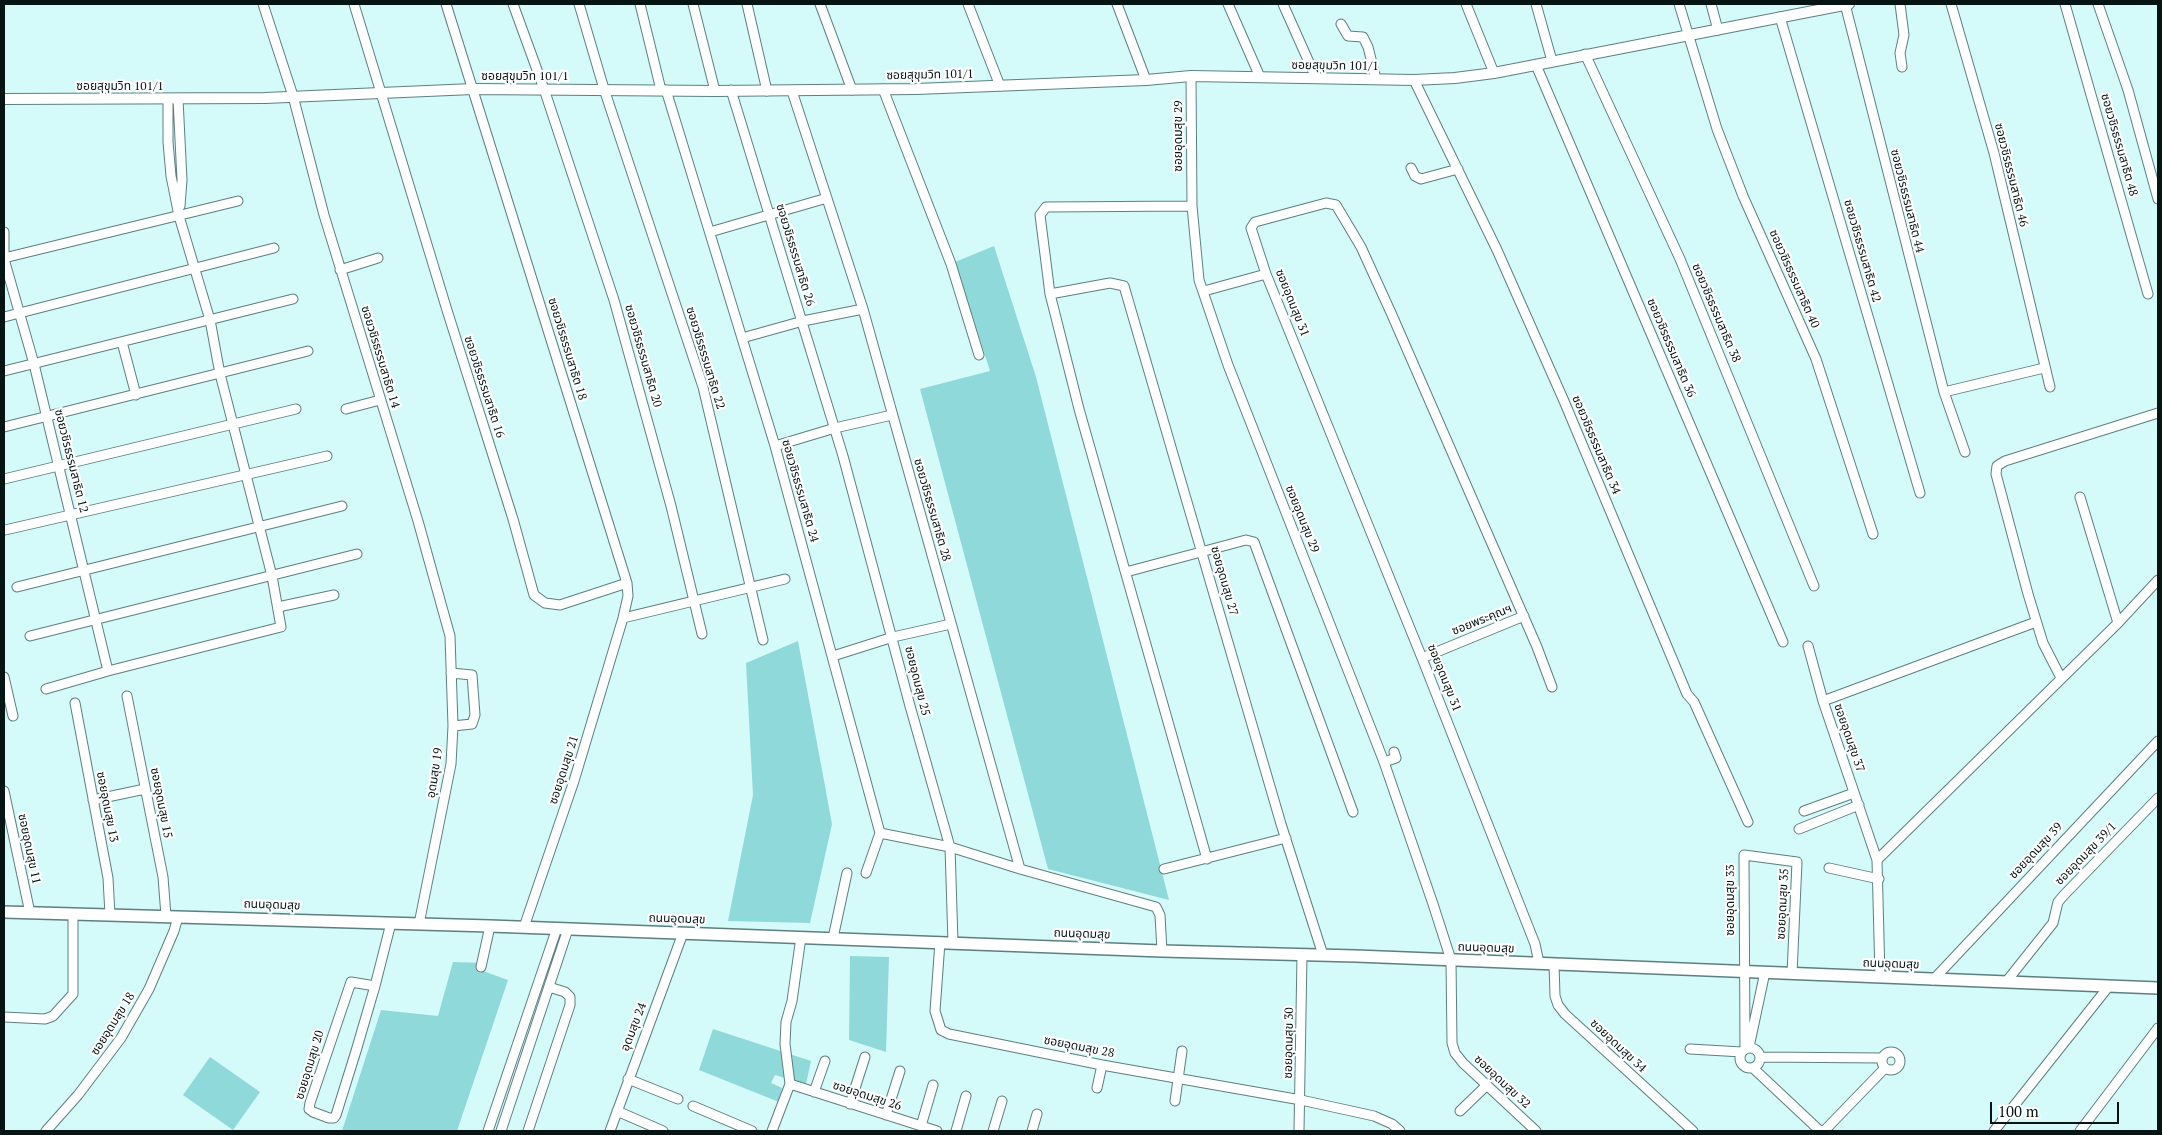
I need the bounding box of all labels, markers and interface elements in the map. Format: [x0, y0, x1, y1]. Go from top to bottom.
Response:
street label: ซอยสุขุมวิท 101/1 [1291, 58, 1379, 74]
street label: ซอยสุขุมวิท 101/1 [886, 67, 974, 83]
street label: ซอยสุขุมวิท 101/1 [481, 70, 569, 84]
street label: ซอยสุขุมวิท 101/1 [76, 80, 164, 94]
street label: ซอยวชิรธรรมสาธิต 48 [2097, 92, 2141, 198]
street label: ซอยอุดมสุข 29 [1172, 100, 1186, 172]
street label: ซอยวชิรธรรมสาธิต 46 [1991, 122, 2031, 228]
street label: ซอยวชิรธรรมสาธิต 44 [1887, 148, 1927, 254]
street label: ซอยวชิรธรรมสาธิต 42 [1840, 198, 1884, 304]
street label: ซอยวชิรธรรมสาธิต 26 [773, 202, 817, 308]
street label: ซอยวชิรธรรมสาธิต 40 [1766, 228, 1822, 330]
street label: ซอยวชิรธรรมสาธิต 38 [1689, 261, 1743, 365]
street label: ซอยอุดมสุข 31 [1272, 267, 1312, 339]
street label: ซอยวชิรธรรมสาธิต 18 [545, 296, 589, 402]
street label: ซอยวชิรธรรมสาธิต 36 [1644, 296, 1698, 400]
street label: ซอยวชิรธรรมสาธิต 20 [621, 303, 665, 409]
street label: ซอยวชิรธรรมสาธิต 14 [358, 304, 402, 410]
street label: ซอยวชิรธรรมสาธิต 22 [683, 305, 727, 411]
street label: ซอยวชิรธรรมสาธิต 16 [461, 334, 507, 440]
street label: ซอยวชิรธรรมสาธิต 34 [1569, 393, 1623, 497]
street label: ซอยวชิรธรรมสาธิต 12 [51, 408, 91, 514]
street label: ซอยวชิรธรรมสาธิต 24 [778, 438, 822, 544]
street label: ซอยวชิรธรรมสาธิต 28 [910, 457, 954, 563]
street label: ซอยอุดมสุข 29 [1282, 483, 1322, 555]
street label: ซอยอุดมสุข 27 [1207, 545, 1241, 617]
street label: ซอยพระคุณฯ [1450, 601, 1514, 639]
street label: ซอยอุดมสุข 31 [1424, 642, 1464, 714]
street label: ซอยอุดมสุข 25 [901, 645, 933, 717]
street label: ซอยอุดมสุข 37 [1831, 702, 1867, 774]
street label: ซอยอุดมสุข 21 [546, 734, 582, 806]
street label: อุดมสุข 19 [424, 747, 446, 799]
street label: ซอยอุดมสุข 15 [147, 767, 175, 839]
street label: ซอยอุดมสุข 13 [93, 771, 121, 843]
street label: ซอยอุดมสุข 11 [15, 813, 43, 885]
street label: ซอยอุดมสุข 39 [2006, 820, 2066, 882]
street label: ซอยอุดมสุข 39/1 [2052, 820, 2120, 888]
street label: ซอยอุดมสุข 33 [1724, 864, 1738, 936]
street label: ซอยอุดมสุข 35 [1774, 868, 1792, 940]
street label: ถนนอุดมสุข [243, 897, 301, 913]
street label: ถนนอุดมสุข [648, 911, 706, 927]
street label: ถนนอุดมสุข [1053, 926, 1111, 942]
street label: ถนนอุดมสุข [1457, 940, 1515, 956]
street label: ถนนอุดมสุข [1862, 956, 1920, 972]
street label: ซอยอุดมสุข 18 [88, 990, 138, 1058]
street label: อุดมสุข 24 [618, 1001, 650, 1053]
street label: ซอยอุดมสุข 30 [1281, 1007, 1297, 1079]
street label: ซอยอุดมสุข 34 [1587, 1016, 1649, 1076]
street label: ซอยอุดมสุข 20 [293, 1029, 327, 1101]
street label: ซอยอุดมสุข 28 [1043, 1033, 1115, 1061]
street label: ซอยอุดมสุข 32 [1471, 1052, 1533, 1112]
street label: ซอยอุดมสุข 26 [831, 1078, 903, 1114]
scale bar [1992, 1092, 2121, 1124]
text: 100 m [1998, 1101, 2039, 1121]

